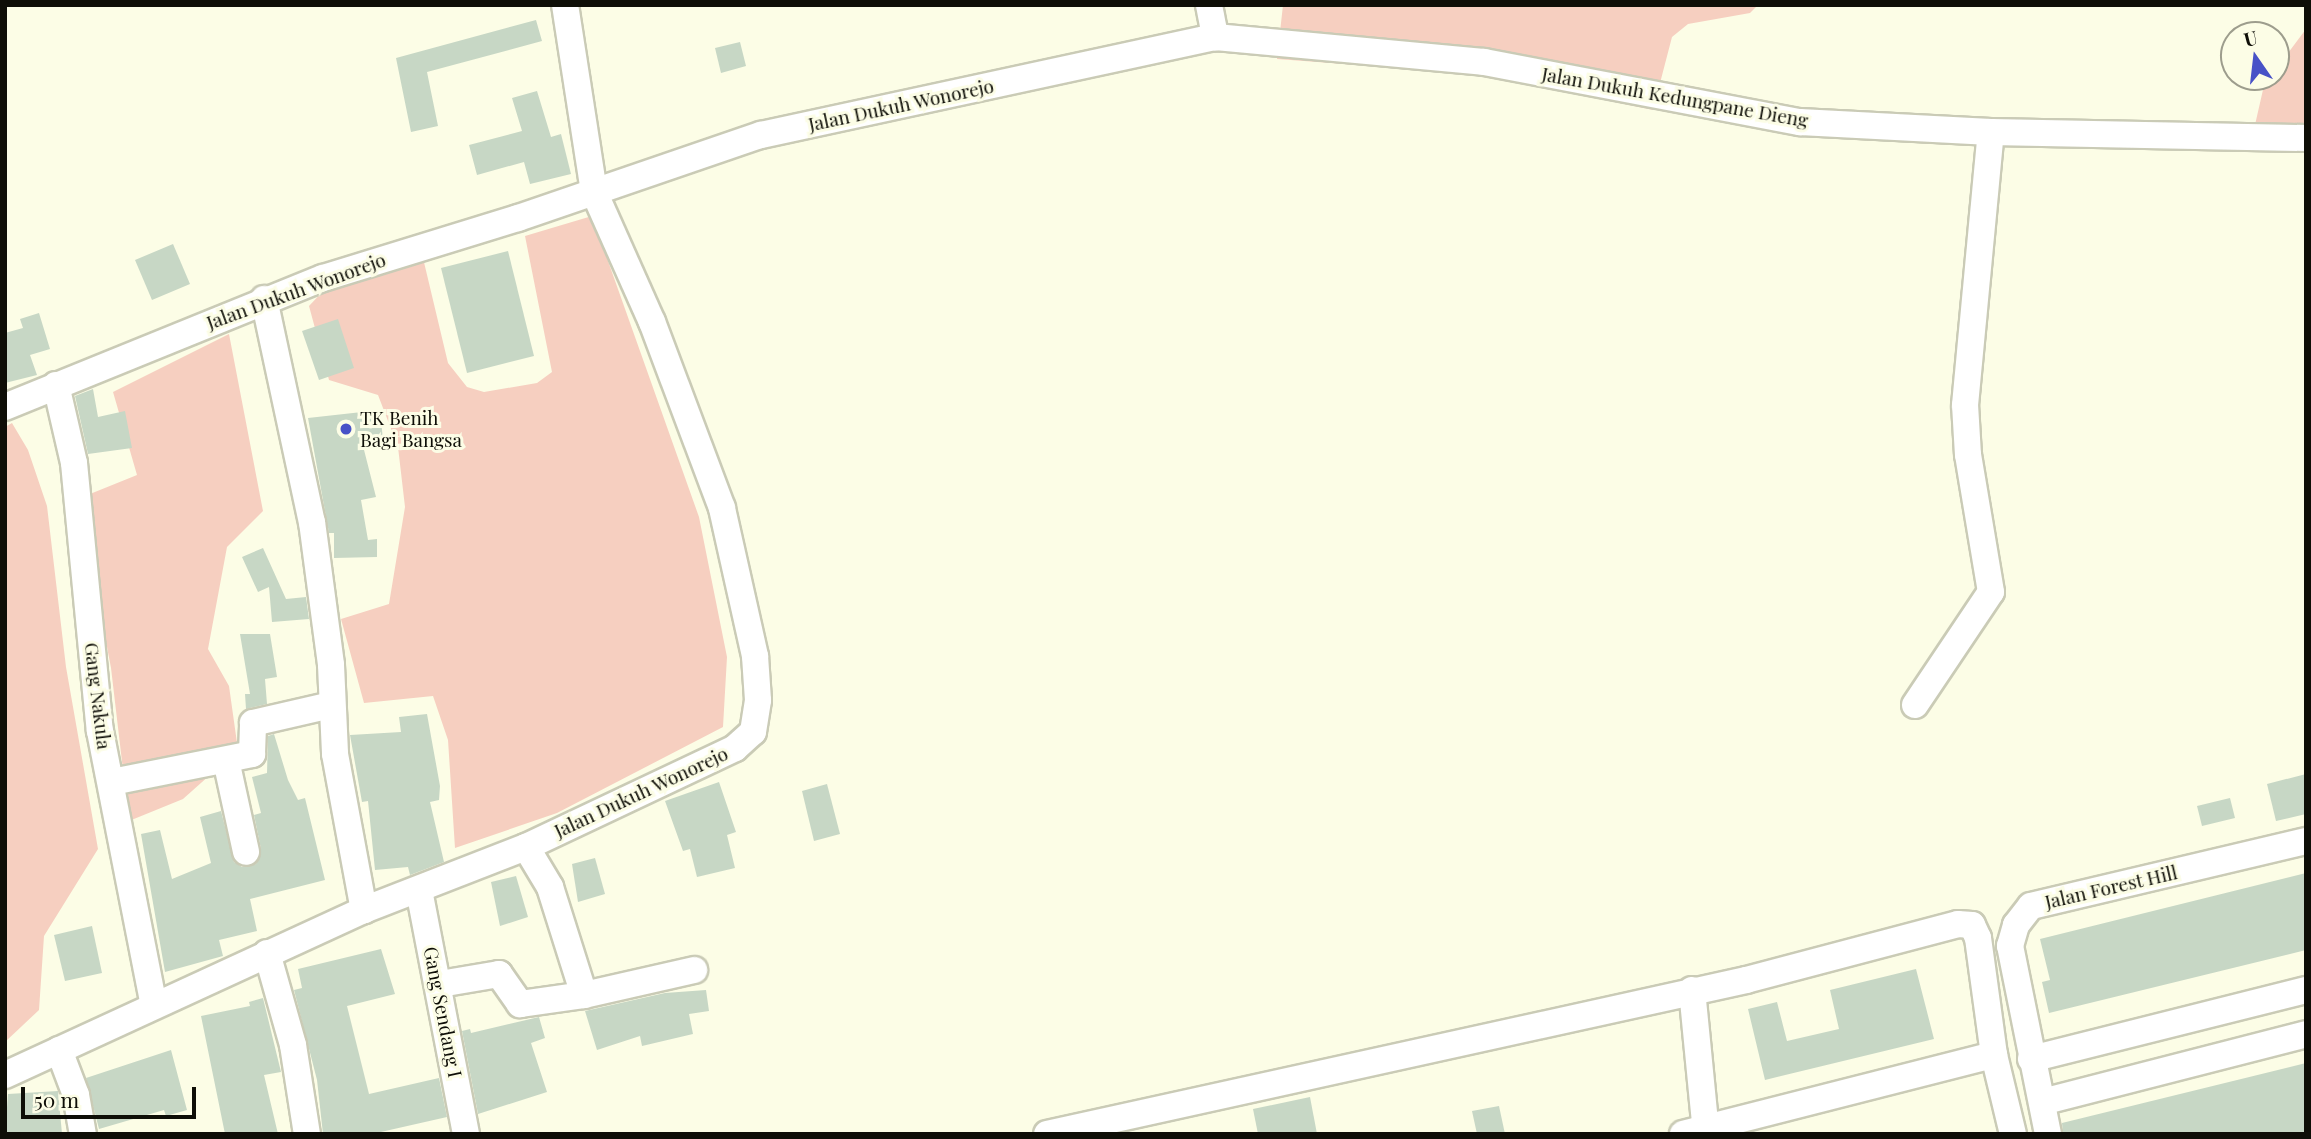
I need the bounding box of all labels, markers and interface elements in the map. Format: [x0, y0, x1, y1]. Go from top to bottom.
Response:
north arrow [2220, 21, 2290, 91]
text: U [2241, 23, 2260, 52]
street label: Jalan Dukuh Kedungpane Dieng [1540, 62, 1810, 132]
street label: Jalan Dukuh Wonorejo [806, 74, 996, 136]
street label: Jalan Dukuh Wonorejo [203, 248, 389, 334]
place label: TK Benih Bagi Bangsa [360, 407, 462, 451]
marker: TK Benih Bagi Bangsa [338, 421, 354, 437]
street label: Gang Nakula [80, 641, 116, 751]
street label: Jalan Dukuh Wonorejo [550, 742, 732, 842]
street label: Jalan Forest Hill [2042, 861, 2180, 913]
street label: Gang Sendang I [419, 945, 467, 1079]
scale bar [24, 1072, 200, 1116]
text: 50 m [34, 1085, 79, 1113]

